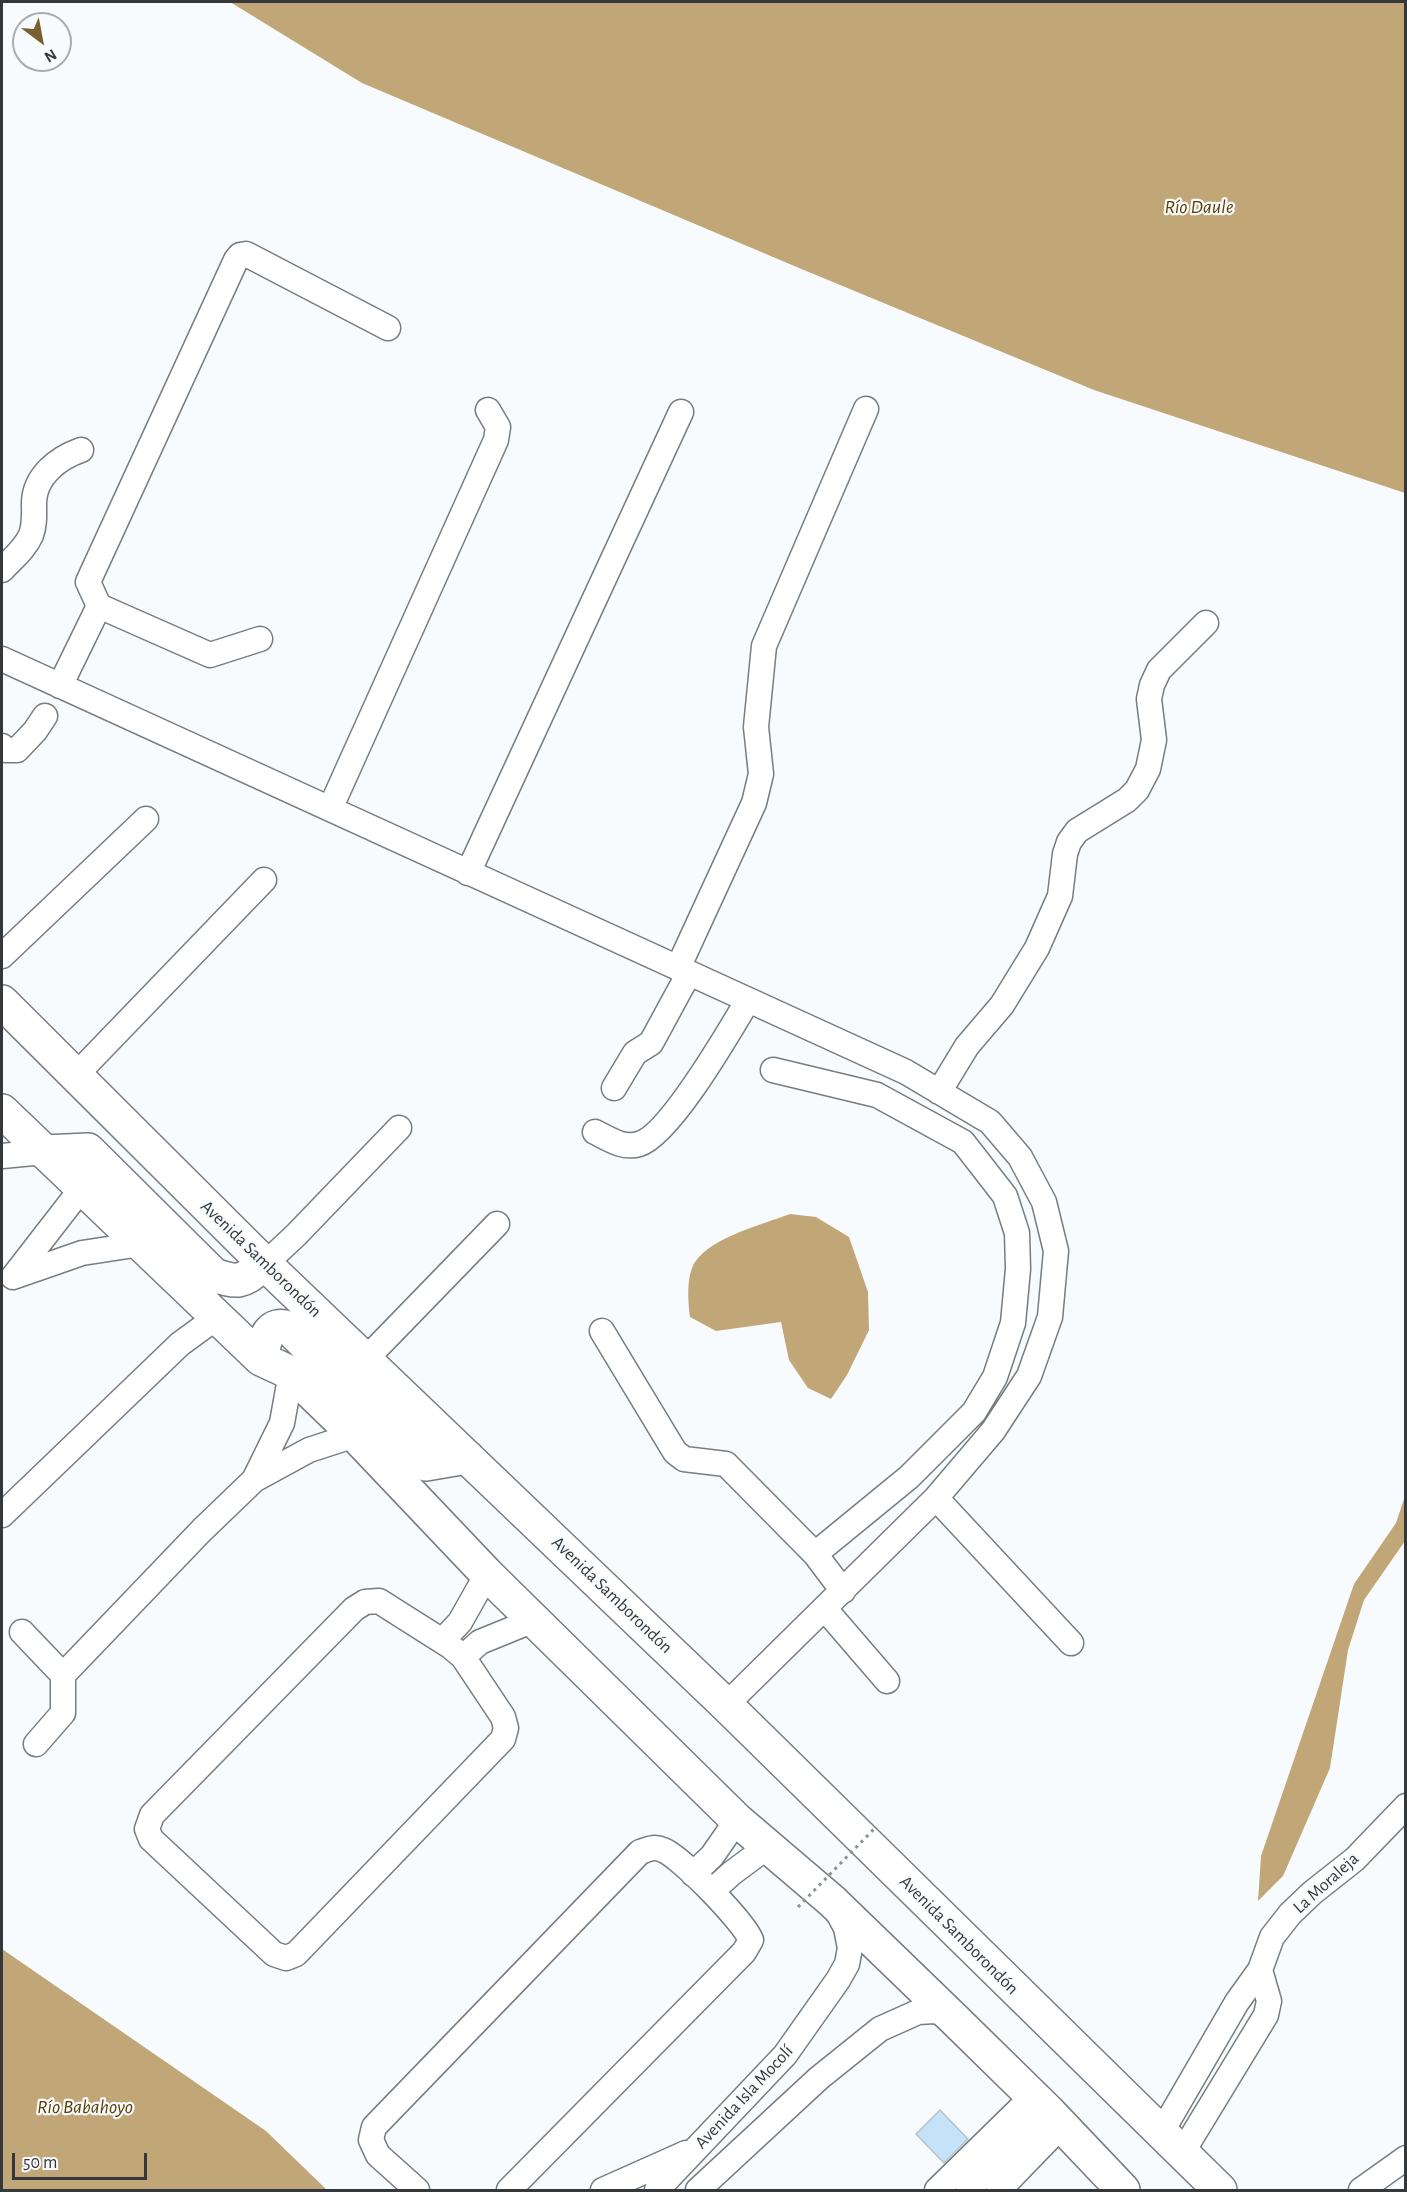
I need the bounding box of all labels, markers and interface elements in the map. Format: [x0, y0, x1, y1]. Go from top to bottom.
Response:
north arrow [12, 12, 72, 72]
text: N [42, 46, 59, 65]
water label: Río Daule [1164, 195, 1234, 219]
street label: Avenida Samborondón [196, 1196, 326, 1322]
street label: Avenida Samborondón [547, 1532, 677, 1658]
street label: La Moraleja [1289, 1848, 1363, 1918]
street label: Avenida Samborondón [895, 1871, 1023, 1999]
street label: Avenida Isla Mocolí [690, 2041, 798, 2153]
water label: Río Babahoyo [37, 2095, 133, 2119]
scale bar [15, 2141, 150, 2179]
text: 50 m [23, 2154, 57, 2172]

